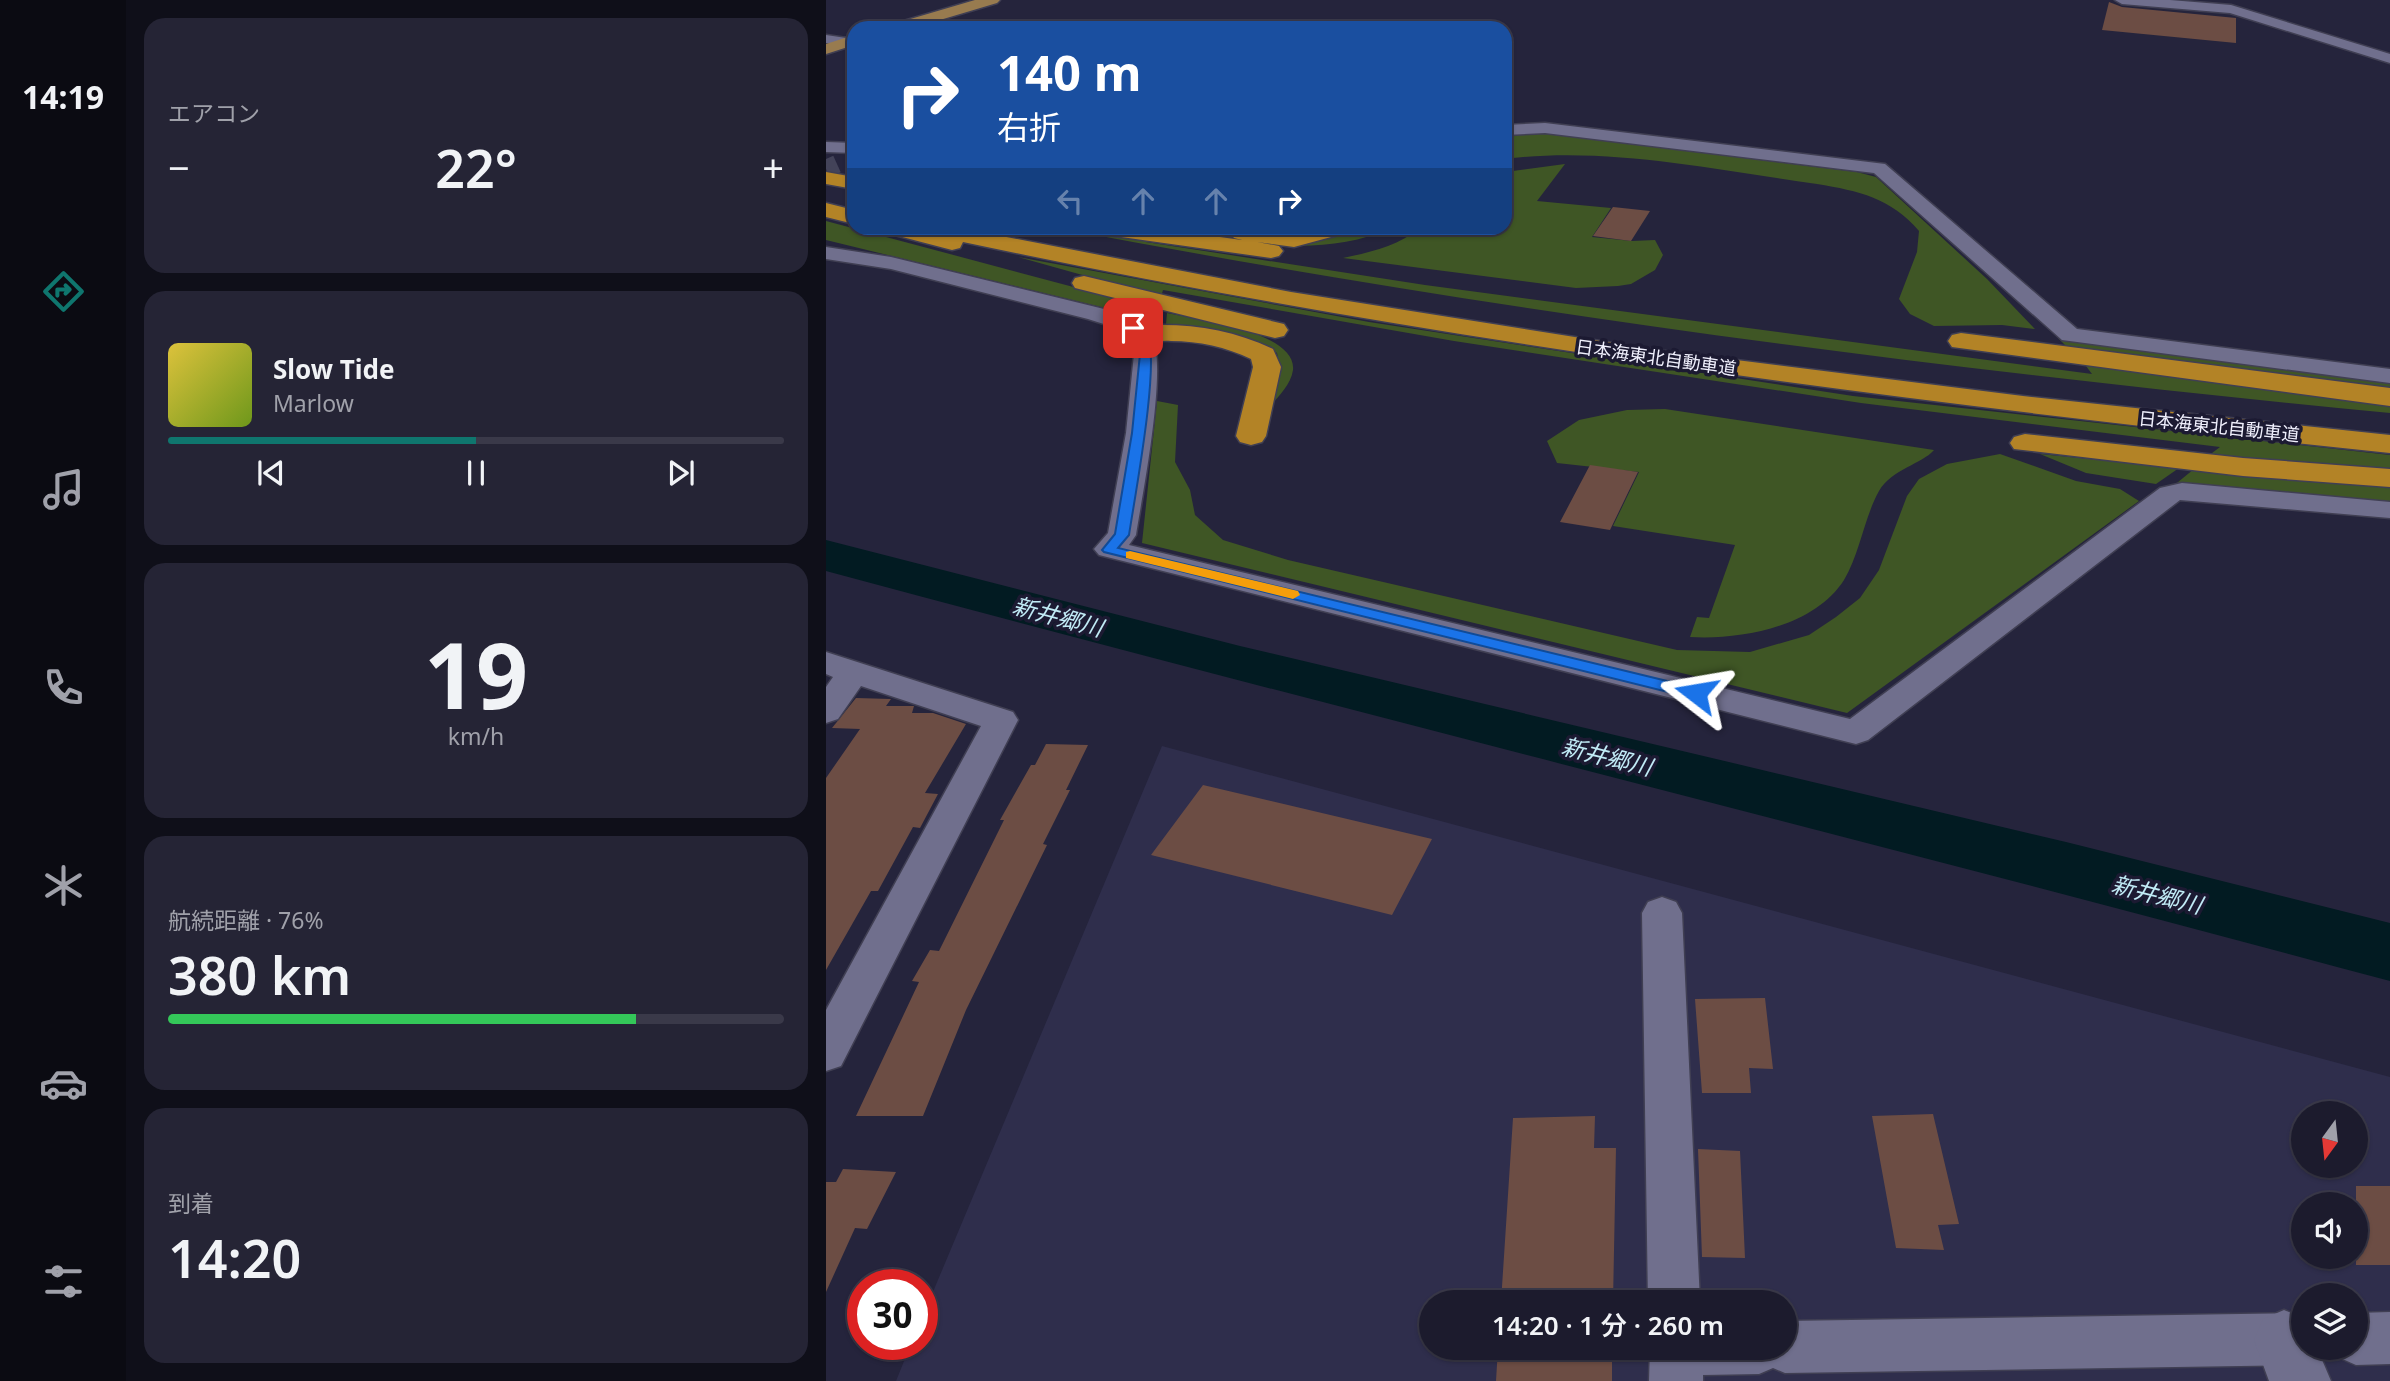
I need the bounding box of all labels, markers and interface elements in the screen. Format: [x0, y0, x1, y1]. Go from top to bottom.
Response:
text: 140 m [997, 39, 1142, 105]
icon: right [882, 49, 973, 140]
text: 14:19 [22, 75, 104, 118]
text: エアコン [168, 97, 260, 129]
text: 右折 [997, 105, 1061, 148]
text: 22° [435, 132, 517, 203]
text: − [168, 141, 190, 193]
text: + [762, 141, 784, 193]
icon: left [1051, 182, 1089, 220]
icon: ahead [1124, 182, 1162, 220]
icon: ahead [1197, 182, 1235, 220]
icon: right [1270, 182, 1308, 220]
icon: directions [39, 267, 88, 316]
pin [1103, 298, 1163, 358]
icon: arrive [1114, 309, 1152, 347]
street label: 日本海東北自動車道 [1574, 334, 1738, 380]
text: Slow Tide [273, 351, 395, 387]
text: Marlow [273, 387, 354, 419]
street label: 日本海東北自動車道 [2137, 406, 2301, 446]
icon: previous [252, 454, 290, 492]
icon: pause [457, 454, 495, 492]
icon: next [662, 454, 700, 492]
icon: music [39, 465, 88, 514]
water label: 新井郷川 [1009, 589, 1109, 644]
text: 19 [424, 612, 528, 736]
position arrow [1659, 656, 1733, 730]
icon: phone [39, 663, 88, 712]
text: km/h [448, 720, 504, 752]
water label: 新井郷川 [1558, 729, 1658, 783]
icon: climate [39, 861, 88, 910]
water label: 新井郷川 [2108, 867, 2208, 921]
text: 航続距離 · 76% [168, 904, 324, 936]
text: 380 km [168, 939, 351, 1010]
icon: car [39, 1059, 88, 1108]
north arrow [2291, 1101, 2368, 1178]
map controls [2291, 1101, 2368, 1360]
text: 到着 [168, 1187, 214, 1219]
button: sound [2291, 1192, 2368, 1269]
text: 14:20 [168, 1222, 301, 1293]
icon: filters [39, 1257, 88, 1306]
speed limit sign: 30 [847, 1269, 938, 1360]
button: layers [2291, 1283, 2368, 1360]
text: 14:20 · 1 分 · 260 m [1492, 1307, 1724, 1343]

